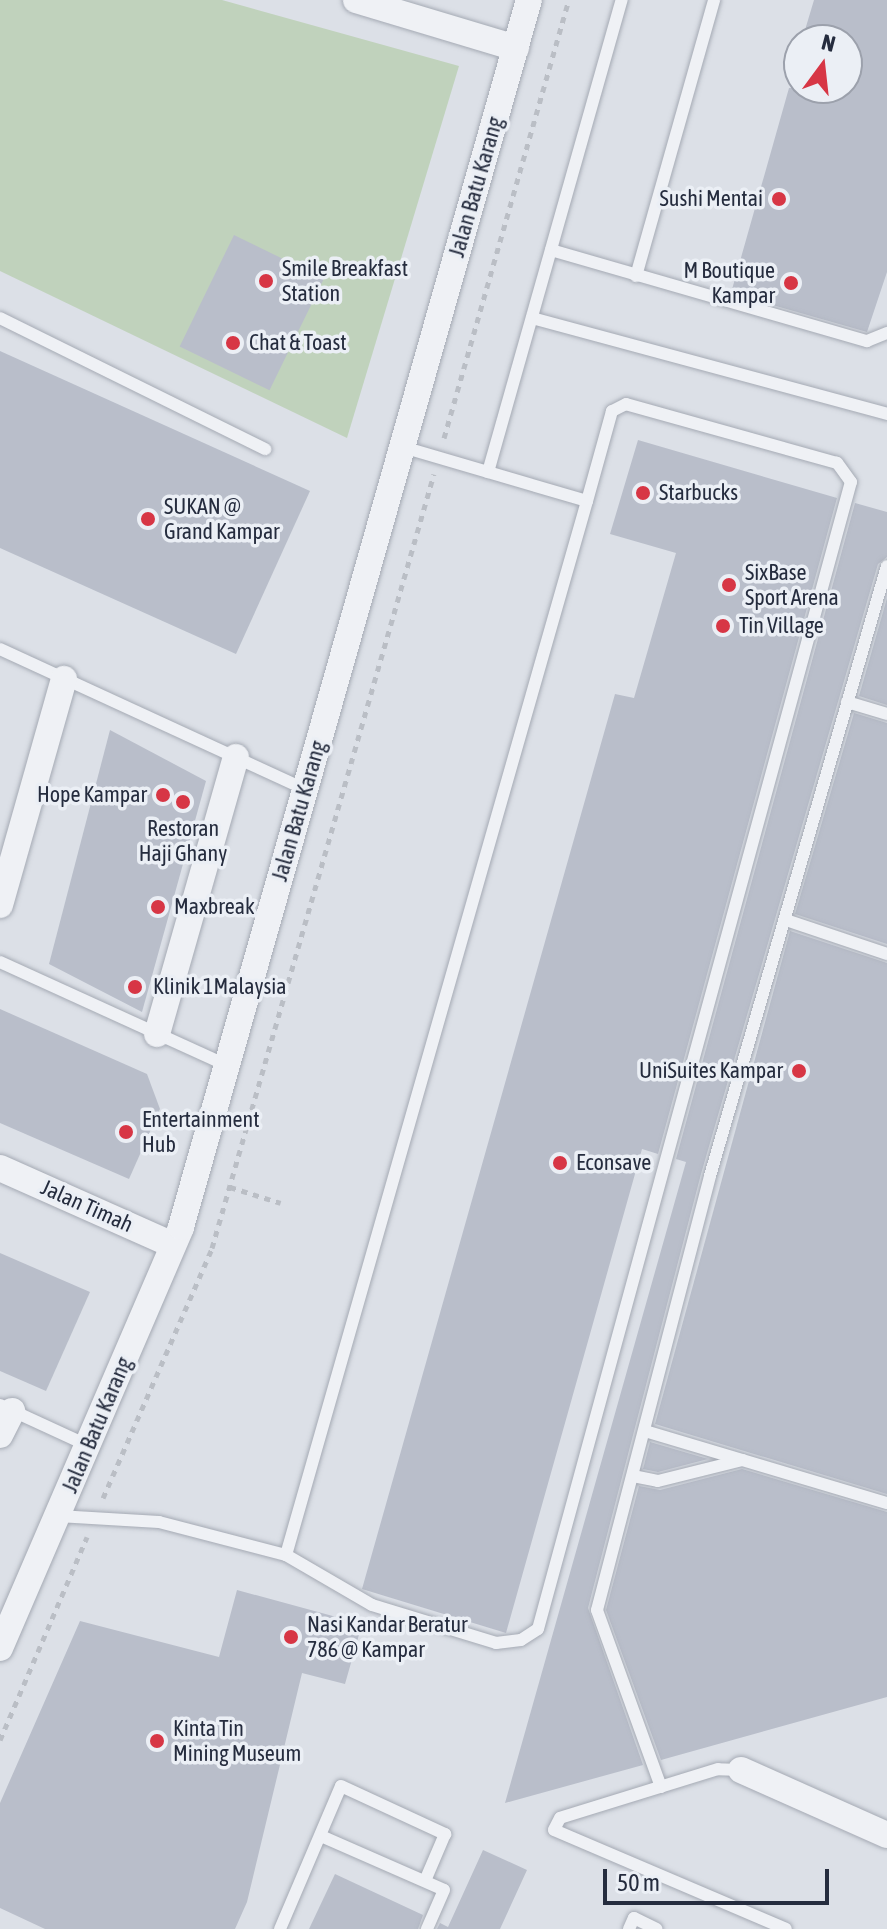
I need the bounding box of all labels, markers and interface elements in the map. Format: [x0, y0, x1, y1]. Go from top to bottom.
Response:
north arrow [783, 24, 863, 104]
text: N [819, 29, 838, 57]
street label: Jalan Batu Karang [443, 114, 509, 260]
place label: Sushi Mentai [660, 186, 763, 212]
marker: Sushi Mentai [770, 190, 788, 208]
place label: Smile Breakfast Station [282, 255, 408, 306]
place label: M Boutique Kampar [683, 257, 775, 308]
marker: Smile Breakfast Station [257, 272, 275, 290]
marker: M Boutique Kampar [782, 274, 800, 292]
place label: Chat & Toast [249, 330, 347, 356]
marker: Chat & Toast [224, 334, 242, 352]
place label: Starbucks [659, 480, 738, 506]
marker: Starbucks [634, 484, 652, 502]
place label: SUKAN @ Grand Kampar [164, 493, 280, 544]
marker: SUKAN @ Grand Kampar [139, 510, 157, 528]
place label: SixBase Sport Arena [745, 559, 839, 610]
marker: SixBase Sport Arena [720, 576, 738, 594]
place label: Tin Village [739, 613, 824, 639]
marker: Tin Village [714, 617, 732, 635]
street label: Jalan Batu Karang [266, 738, 332, 884]
place label: Hope Kampar [37, 782, 147, 808]
marker: Hope Kampar [154, 786, 172, 804]
marker: Restoran Haji Ghany [174, 793, 192, 811]
place label: Restoran Haji Ghany [139, 815, 227, 866]
place label: Maxbreak [174, 894, 255, 920]
marker: Maxbreak [149, 898, 167, 916]
place label: Klinik 1Malaysia [153, 974, 287, 1000]
marker: Klinik 1Malaysia [124, 976, 146, 998]
place label: UniSuites Kampar [639, 1058, 783, 1084]
marker: UniSuites Kampar [790, 1062, 808, 1080]
place label: Entertainment Hub [142, 1106, 260, 1158]
marker: Entertainment Hub [117, 1123, 135, 1141]
place label: Econsave [576, 1150, 651, 1176]
marker: Econsave [551, 1154, 569, 1172]
street label: Jalan Timah [37, 1174, 137, 1238]
street label: Jalan Batu Karang [57, 1353, 137, 1497]
place label: Nasi Kandar Beratur 786 @ Kampar [307, 1611, 468, 1662]
marker: Nasi Kandar Beratur 786 @ Kampar [282, 1628, 300, 1646]
place label: Kinta Tin Mining Museum [173, 1715, 301, 1766]
marker: Kinta Tin Mining Museum [148, 1732, 166, 1750]
scale bar [607, 1853, 833, 1903]
text: 50 m [617, 1869, 660, 1896]

